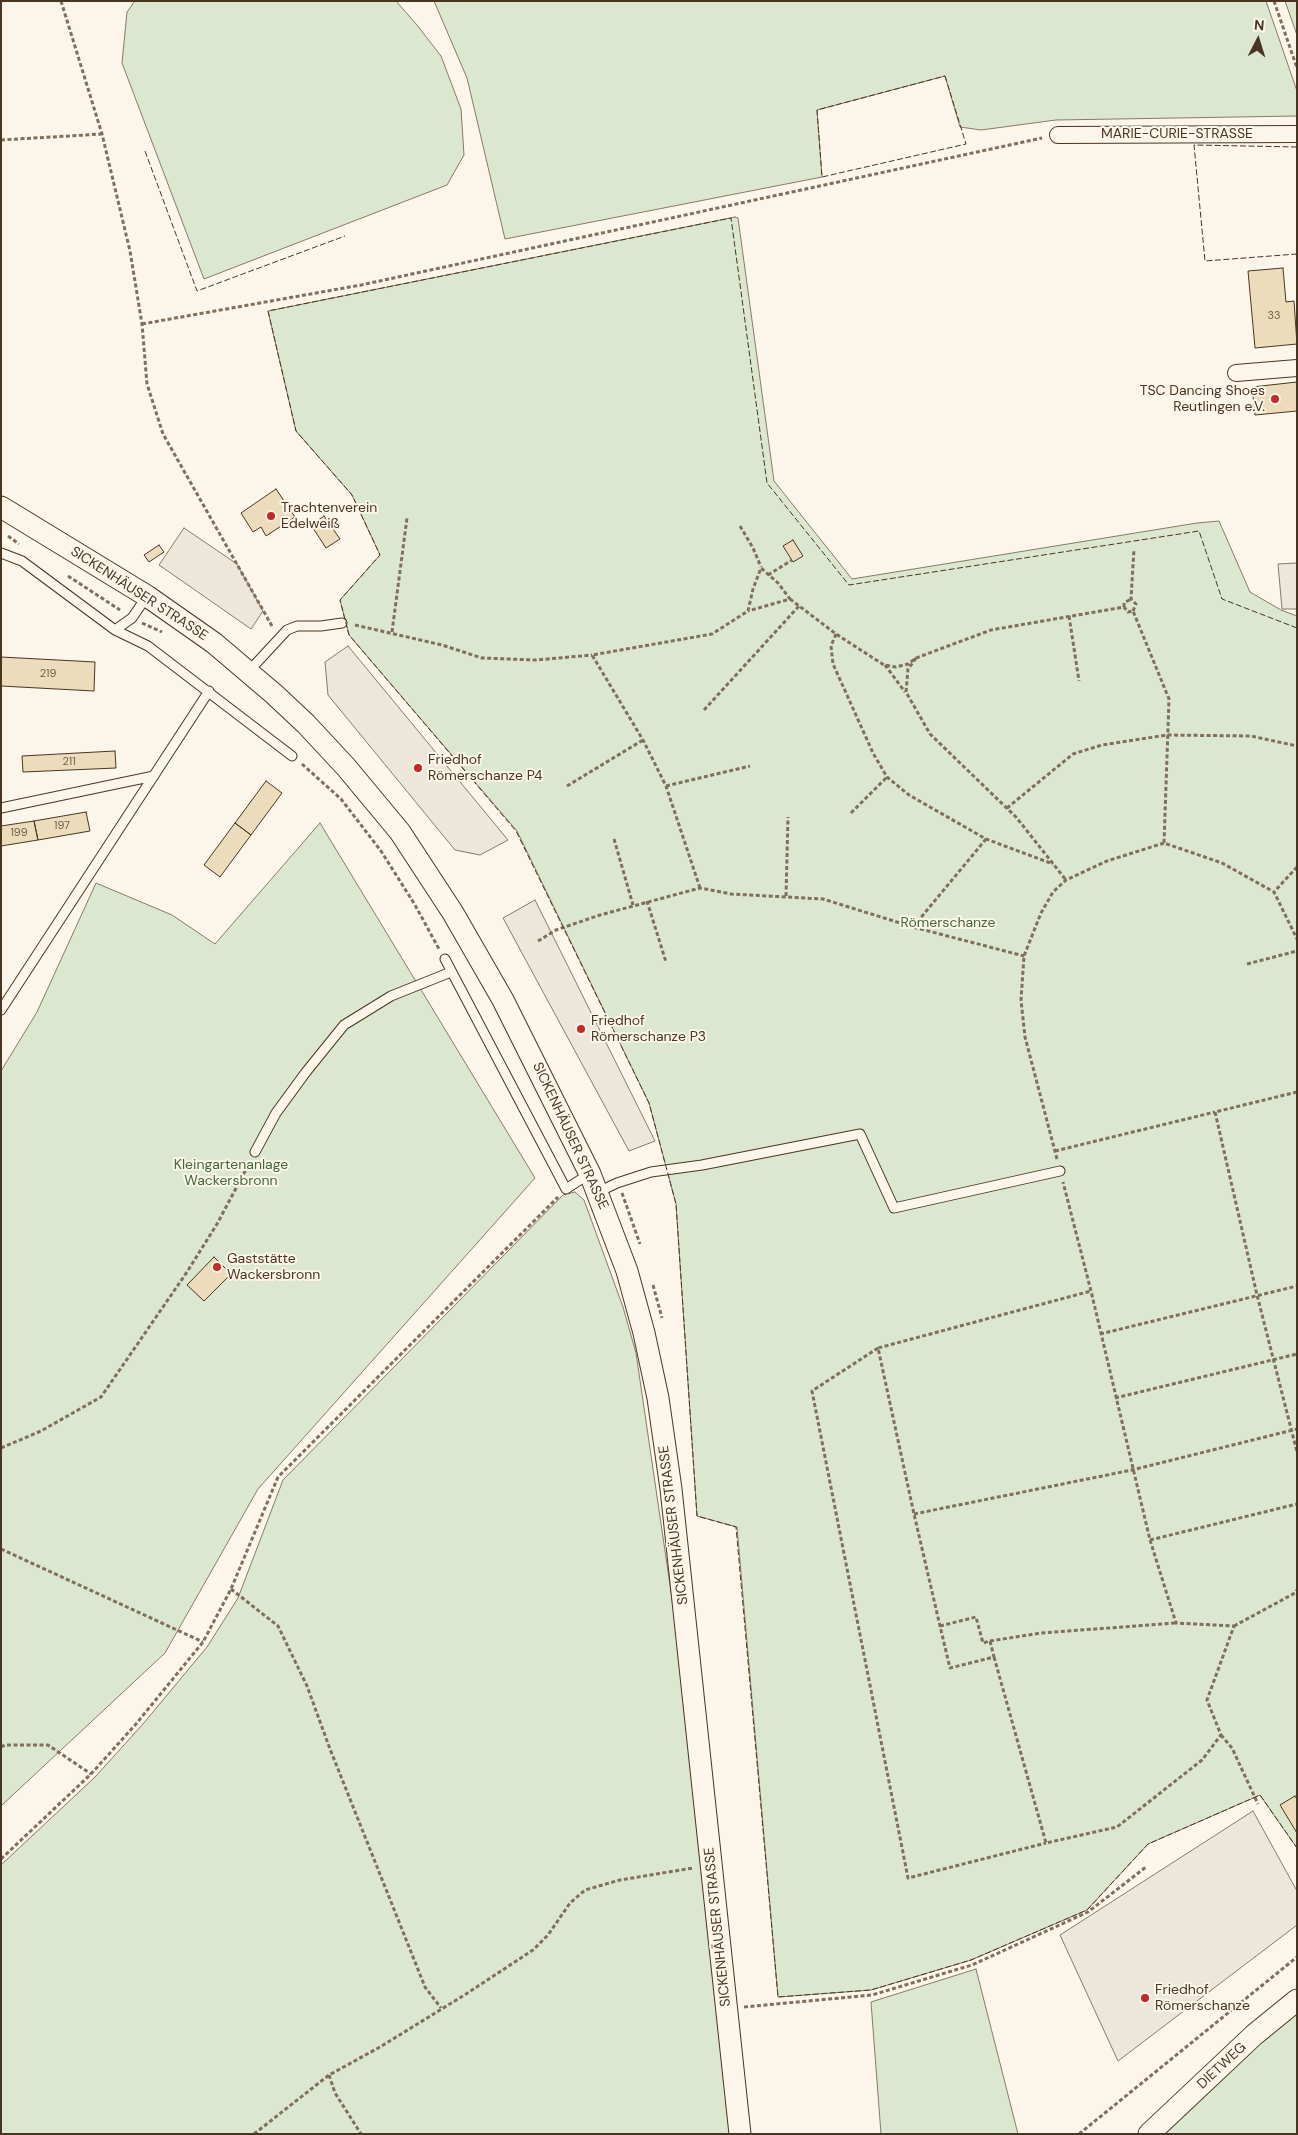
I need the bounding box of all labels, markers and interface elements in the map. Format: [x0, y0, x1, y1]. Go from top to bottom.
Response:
north arrow [1233, 15, 1283, 65]
text: N [1253, 16, 1265, 34]
street label: MARIE-CURIE-STRASSE [1101, 126, 1253, 142]
house number: 33 [1267, 309, 1281, 323]
place label: TSC Dancing Shoes Reutlingen e.V. [1140, 383, 1265, 416]
marker: TSC Dancing Shoes Reutlingen e.V. [1269, 393, 1281, 405]
place label: Trachtenverein Edelweiß [281, 500, 377, 532]
marker: Trachtenverein Edelweiß [265, 510, 277, 522]
street label: SICKENHÄUSER STRASSE [67, 543, 211, 645]
house number: 219 [40, 667, 56, 681]
place label: Friedhof Römerschanze P4 [428, 752, 542, 784]
house number: 211 [62, 755, 76, 769]
marker: Friedhof Römerschanze P4 [412, 762, 424, 774]
house number: 197 [54, 819, 70, 833]
house number: 199 [10, 826, 28, 840]
park label: Römerschanze [901, 915, 995, 931]
place label: Friedhof Römerschanze P3 [591, 1013, 706, 1046]
marker: Friedhof Römerschanze P3 [575, 1023, 587, 1035]
street label: SICKENHÄUSER STRASSE [529, 1060, 611, 1212]
park label: Kleingartenanlage Wackersbronn [174, 1157, 288, 1190]
place label: Gaststätte Wackersbronn [227, 1251, 320, 1284]
marker: Gaststätte Wackersbronn [211, 1261, 223, 1273]
street label: SICKENHÄUSER STRASSE [656, 1444, 692, 1606]
street label: SICKENHÄUSER STRASSE [701, 1846, 735, 2008]
place label: Friedhof Römerschanze [1155, 1982, 1250, 2014]
marker: Friedhof Römerschanze [1139, 1992, 1151, 2004]
street label: DIETWEG [1194, 2039, 1250, 2093]

